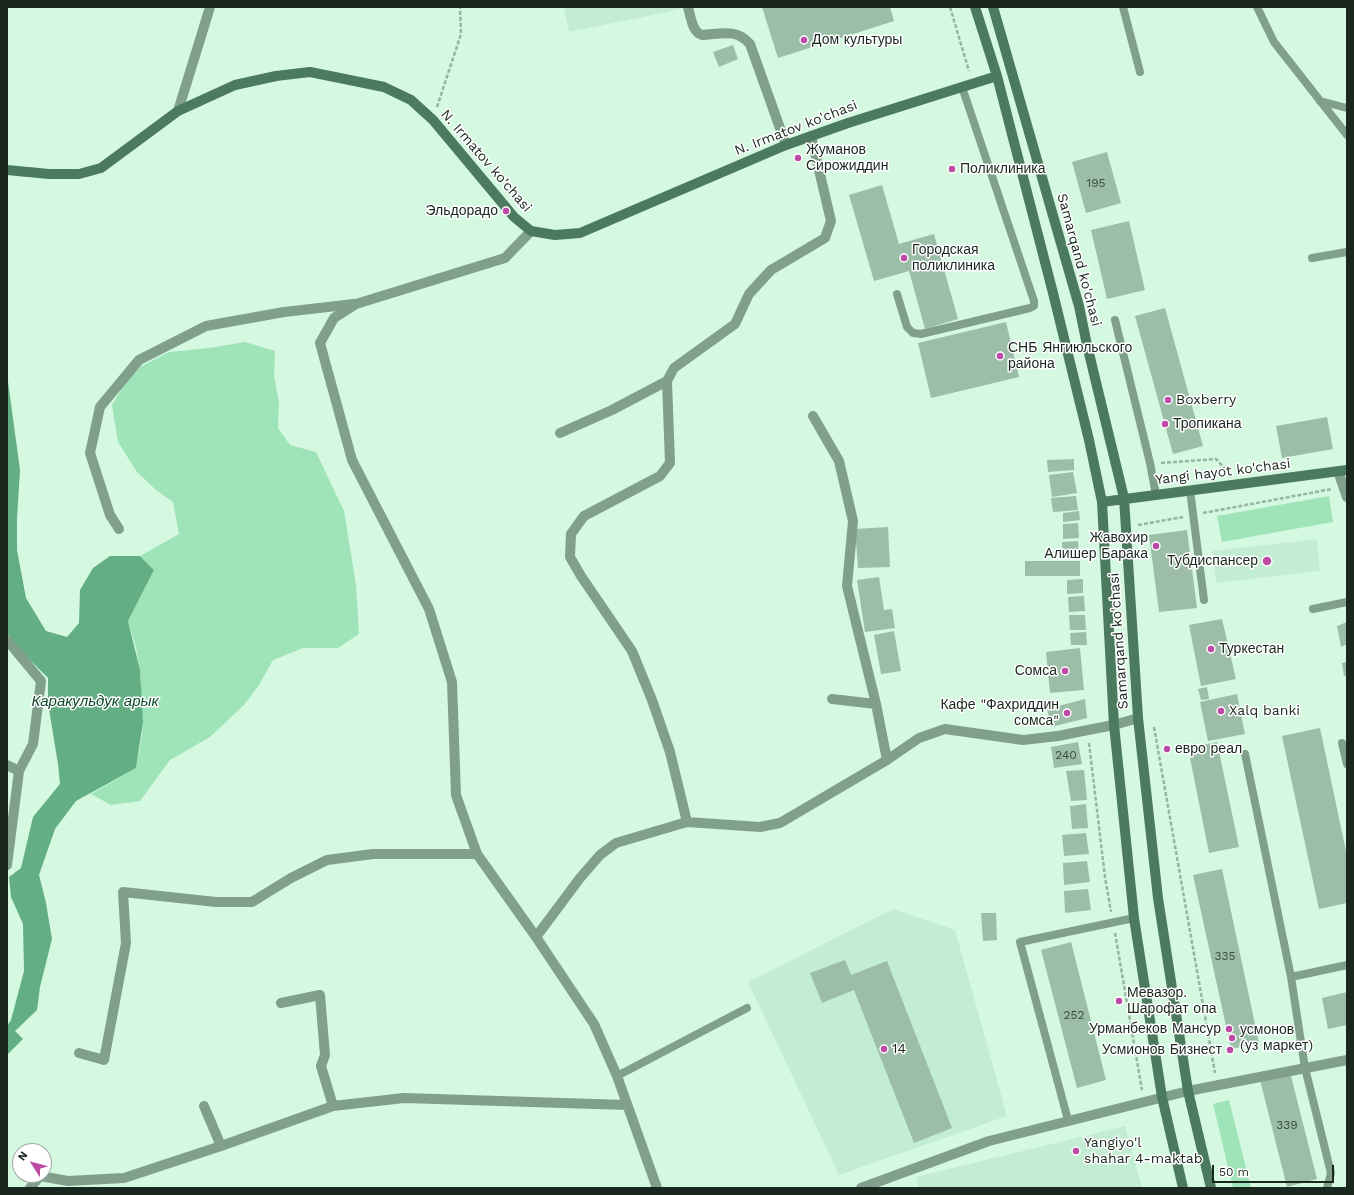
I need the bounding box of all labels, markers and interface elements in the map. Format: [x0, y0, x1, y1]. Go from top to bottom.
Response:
place label: Дом культуры [812, 32, 902, 48]
marker: Дом культуры [799, 35, 809, 45]
street label: N. Irmatov ko'chasi [732, 97, 860, 159]
street label: N. Irmatov ko'chasi [437, 106, 535, 216]
place label: Жуманов Сирожиддин [806, 142, 888, 174]
marker: Жуманов Сирожиддин [793, 153, 803, 163]
place label: Поликлиника [960, 161, 1046, 177]
marker: Поликлиника [947, 164, 957, 174]
house number: 195 [1086, 176, 1106, 190]
street label: Samarqand ko'chasi [1053, 192, 1105, 328]
place label: Эльдорадо [425, 203, 498, 219]
marker: Эльдорадо [501, 206, 511, 216]
place label: Городская поликлиника [912, 242, 995, 274]
marker: Городская поликлиника [899, 253, 909, 263]
place label: СНБ Янгиюльского района [1008, 340, 1132, 372]
marker: СНБ Янгиюльского района [995, 351, 1005, 361]
place label: Boxberry [1176, 392, 1236, 408]
marker: Boxberry [1163, 395, 1173, 405]
place label: Тропикана [1173, 416, 1241, 432]
marker: Тропикана [1160, 419, 1170, 429]
street label: Yangi hayot ko'chasi [1154, 455, 1292, 489]
place label: Жавохир Алишер Барака [1044, 530, 1148, 562]
marker: Жавохир Алишер Барака [1151, 541, 1161, 551]
place label: Тубдиспансер [1167, 553, 1258, 569]
marker: Тубдиспансер [1261, 555, 1273, 567]
street label: Samarqand ko'chasi [1106, 572, 1132, 710]
place label: Туркестан [1219, 641, 1284, 657]
marker: Туркестан [1206, 644, 1216, 654]
place label: Сомса [1015, 663, 1057, 679]
marker: Сомса [1060, 666, 1070, 676]
water label: Каракульдук арык [31, 693, 159, 711]
place label: Кафе "Фахриддин сомса" [940, 697, 1059, 730]
place label: Xalq banki [1229, 703, 1300, 719]
marker: Xalq banki [1216, 706, 1226, 716]
marker: Кафе "Фахриддин сомса" [1062, 708, 1072, 718]
place label: евро реал [1175, 741, 1242, 757]
marker: евро реал [1162, 744, 1172, 754]
house number: 240 [1055, 748, 1077, 762]
house number: 335 [1215, 949, 1235, 963]
place label: Мевазор. Шарофат опа [1127, 985, 1217, 1018]
marker: Мевазор. Шарофат опа [1114, 996, 1124, 1006]
house number: 252 [1064, 1008, 1084, 1022]
place label: Урманбеков Мансур [1089, 1021, 1221, 1037]
place label: усмонов (уз маркет) [1240, 1022, 1313, 1054]
marker: Урманбеков Мансур [1224, 1024, 1234, 1034]
marker: усмонов (уз маркет) [1227, 1033, 1237, 1043]
place label: 14 [892, 1041, 906, 1057]
place label: Усмионов Бизнест [1102, 1042, 1222, 1058]
marker: 14 [879, 1044, 889, 1054]
marker: Усмионов Бизнест [1225, 1045, 1235, 1055]
house number: 339 [1276, 1118, 1298, 1132]
place label: Yangiyo'l shahar 4-maktab [1084, 1135, 1203, 1168]
north arrow [12, 1143, 52, 1183]
marker: Yangiyo'l shahar 4-maktab [1071, 1146, 1081, 1156]
text: N [15, 1149, 30, 1163]
scale bar [1214, 1157, 1336, 1183]
text: 50 m [1219, 1165, 1249, 1179]

